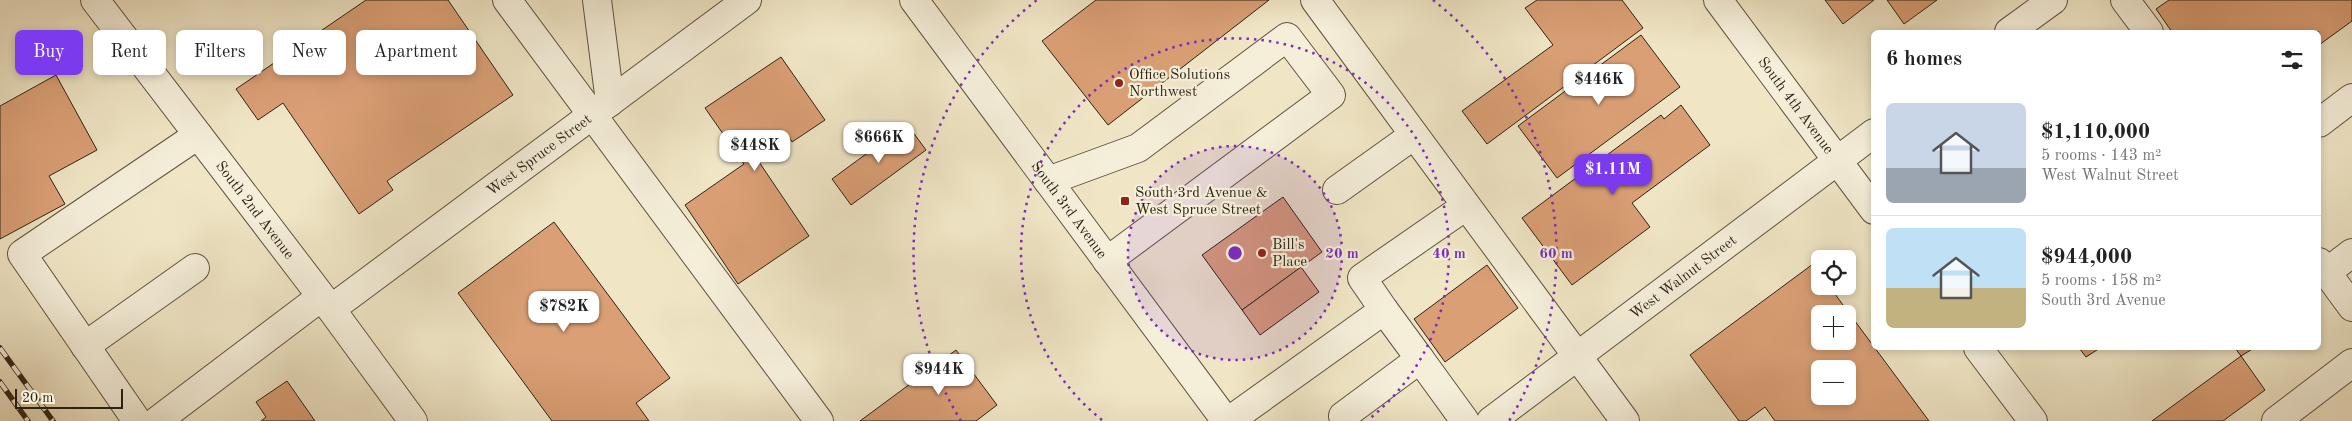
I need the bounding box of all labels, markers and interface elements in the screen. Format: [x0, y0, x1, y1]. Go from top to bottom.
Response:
chip: Buy [15, 30, 83, 75]
chip: Rent [93, 30, 166, 75]
chip: Filters [176, 30, 263, 75]
chip: New [273, 30, 346, 75]
chip: Apartment [356, 30, 476, 75]
icon: filters [2278, 46, 2306, 74]
text: 6 homes [1886, 49, 1962, 70]
street label: South 4th Avenue [1754, 55, 1836, 157]
pin: $446K [1564, 64, 1634, 106]
place label: Office Solutions Northwest [1129, 68, 1230, 100]
text: $446K [1574, 72, 1624, 88]
marker: Office Solutions Northwest [1113, 77, 1125, 89]
street label: West Spruce Street [485, 112, 595, 199]
pin: $666K [844, 121, 914, 164]
text: $1,110,000 [2041, 122, 2150, 143]
icon: home [1926, 123, 1986, 183]
pin: $448K [720, 130, 790, 172]
text: $666K [854, 130, 904, 146]
text: $448K [730, 138, 780, 154]
text: 5 rooms · 143 m² [2041, 148, 2161, 164]
pin: $1.11M [1572, 154, 1654, 196]
street label: South 2nd Avenue [212, 159, 296, 263]
street label: South 3rd Avenue [1027, 159, 1109, 262]
text: $1.11M [1585, 162, 1641, 178]
text: West Walnut Street [2041, 168, 2179, 184]
place label: South 3rd Avenue & West Spruce Street [1135, 186, 1268, 218]
marker: South 3rd Avenue & West Spruce Street [1119, 195, 1131, 207]
street label: West Walnut Street [1628, 233, 1740, 323]
place label: Bill's Place [1272, 238, 1307, 270]
centre of rings [1226, 244, 1244, 262]
marker: Bill's Place [1256, 247, 1268, 259]
text: 20 m [1325, 247, 1359, 262]
text: 40 m [1432, 247, 1466, 262]
text: 60 m [1539, 247, 1573, 262]
text: $944,000 [2041, 247, 2132, 268]
icon: home [1926, 248, 1986, 308]
map controls [1811, 250, 1856, 405]
button: locate [1811, 250, 1856, 295]
text: 5 rooms · 158 m² [2041, 273, 2161, 289]
pin: $782K [529, 290, 599, 333]
text: South 3rd Avenue [2041, 293, 2166, 309]
text: $782K [539, 299, 589, 315]
button: + [1811, 305, 1856, 350]
pin: $944K [904, 354, 974, 396]
button: − [1811, 360, 1856, 405]
text: $944K [914, 362, 964, 378]
scale bar [15, 386, 122, 409]
text: 20 m [22, 391, 53, 405]

